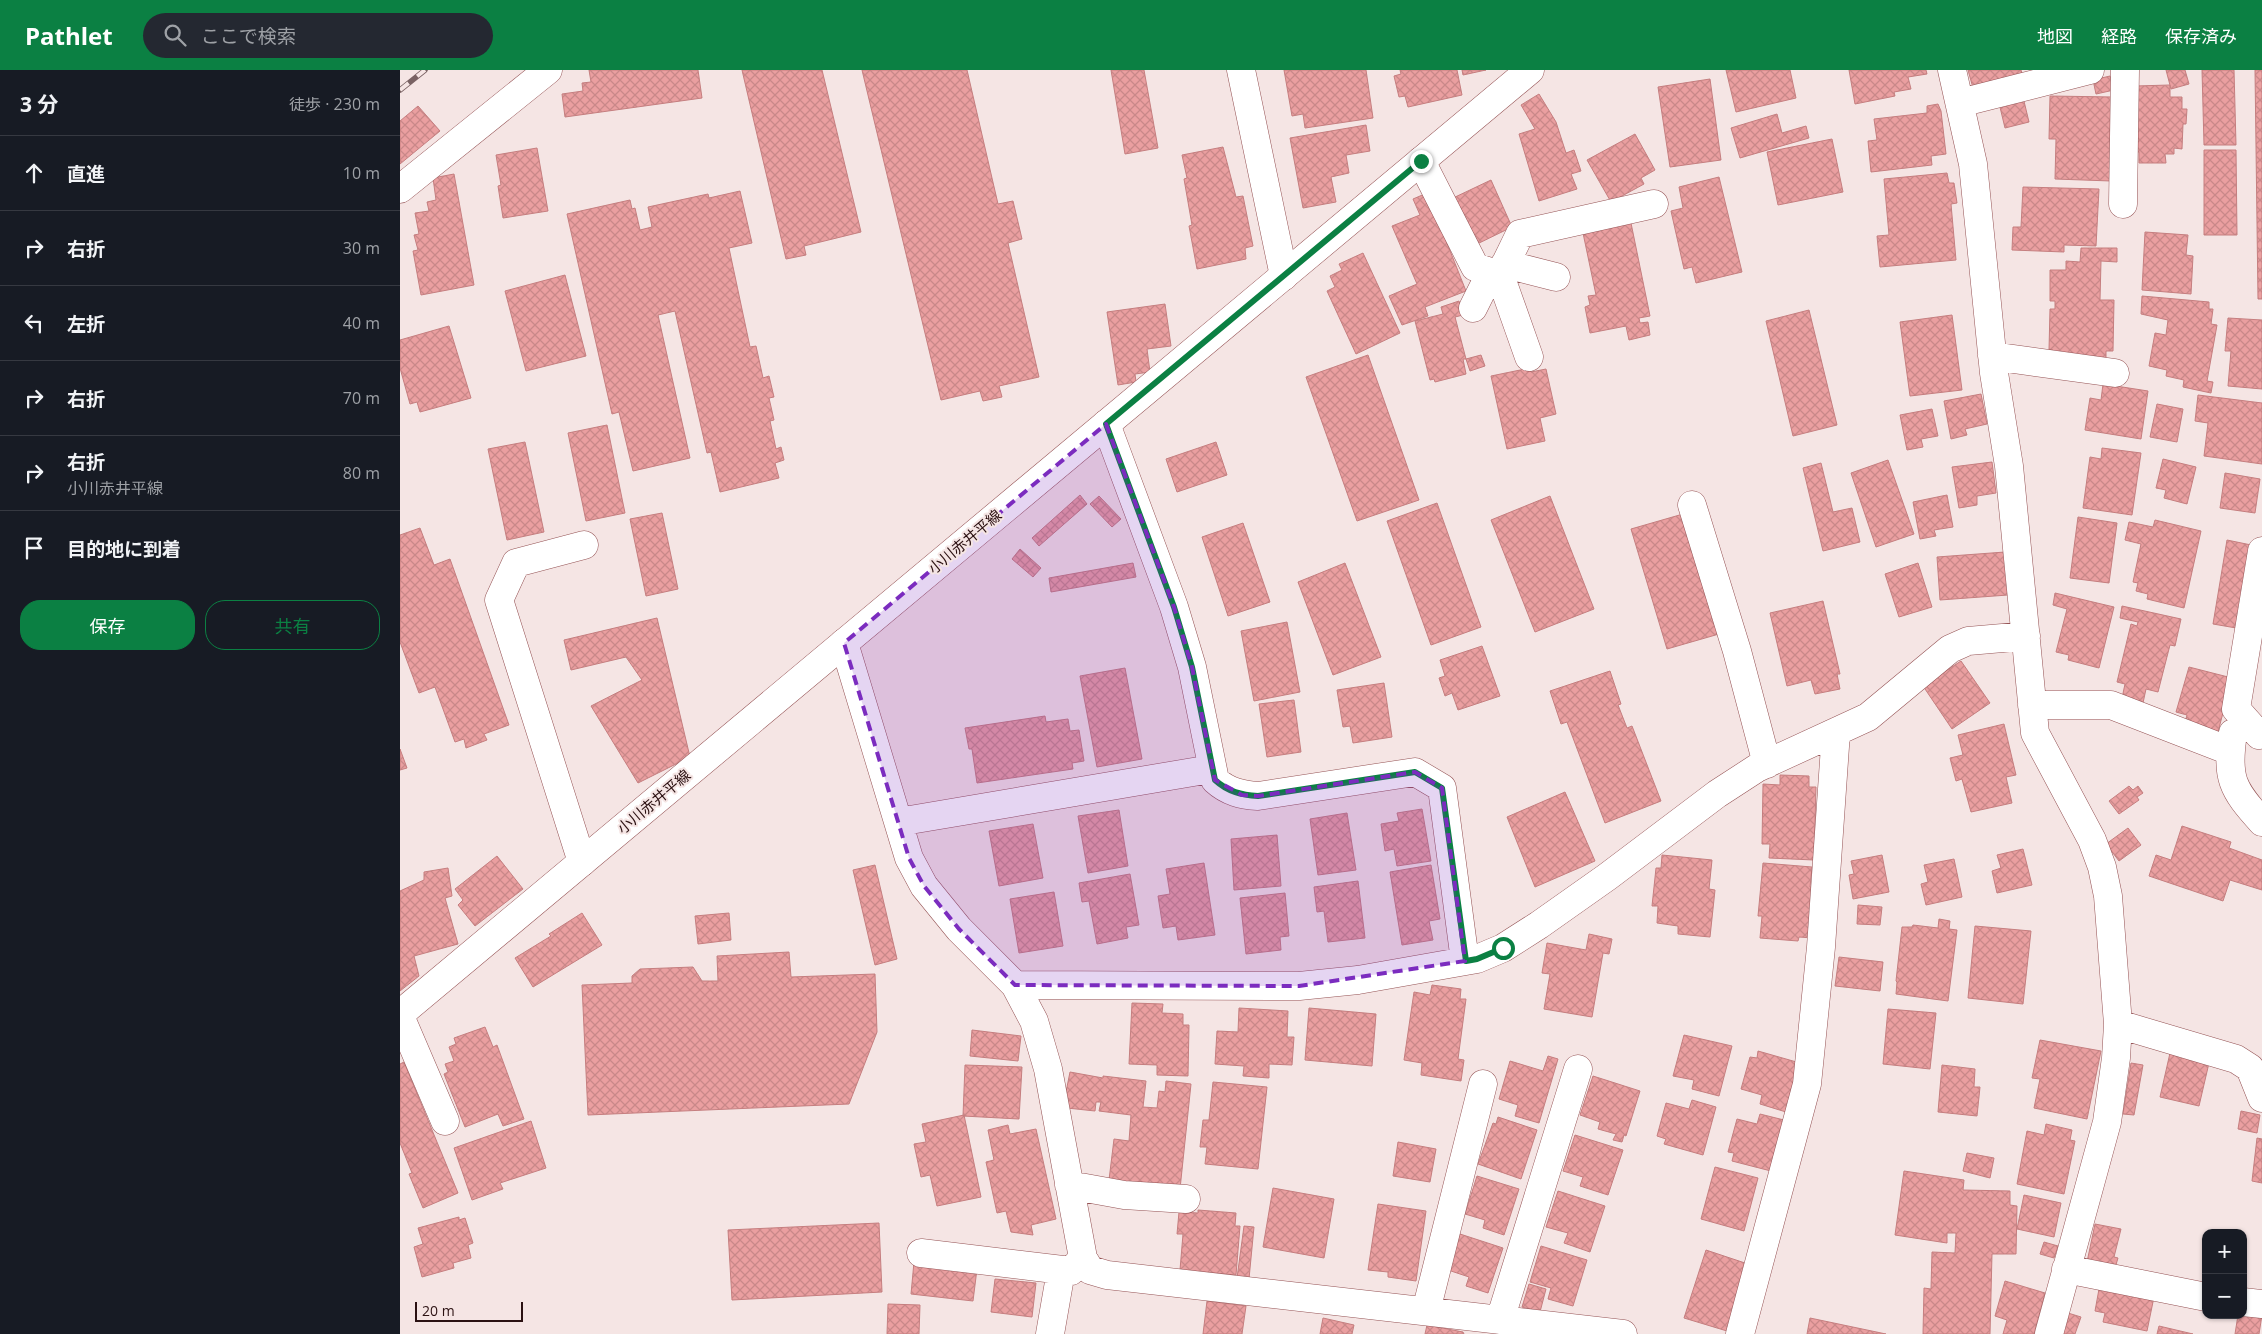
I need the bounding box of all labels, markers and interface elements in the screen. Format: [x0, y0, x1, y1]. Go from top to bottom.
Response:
search box [143, 13, 493, 58]
text: Pathlet [25, 19, 113, 52]
icon: search [161, 21, 189, 49]
text: ここで検索 [201, 23, 296, 49]
text: 地図 [2037, 24, 2073, 48]
text: 経路 [2101, 24, 2137, 48]
text: 保存済み [2165, 24, 2237, 48]
text: 3 分 [20, 90, 58, 118]
text: 徒歩 · 230 m [289, 93, 380, 115]
route end [1410, 150, 1433, 173]
icon: ahead [20, 159, 48, 187]
text: 直進 [67, 161, 105, 187]
text: 10 m [343, 162, 380, 184]
icon: right [20, 234, 48, 262]
text: 右折 [67, 236, 105, 262]
text: 30 m [343, 237, 380, 259]
icon: left [20, 309, 48, 337]
text: 左折 [67, 311, 105, 337]
text: 40 m [343, 312, 380, 334]
icon: right [20, 384, 48, 412]
text: 右折 [67, 386, 105, 412]
text: 70 m [343, 387, 380, 409]
text: 右折 [67, 449, 105, 475]
icon: right [20, 459, 48, 487]
text: 80 m [343, 462, 380, 484]
text: 小川赤井平線 [67, 477, 163, 499]
street label: 小川赤井平線 [923, 505, 1005, 578]
icon: arrive [20, 534, 48, 562]
text: 目的地に到着 [67, 536, 181, 562]
button: 保存 [20, 600, 195, 650]
button: 共有 [205, 600, 380, 650]
street label: 小川赤井平線 [612, 765, 694, 838]
route start [1492, 937, 1515, 960]
map controls [2202, 1229, 2247, 1319]
button: + [2202, 1229, 2247, 1274]
button: − [2202, 1274, 2247, 1319]
scale bar [415, 1299, 522, 1322]
text: 20 m [422, 1301, 455, 1320]

